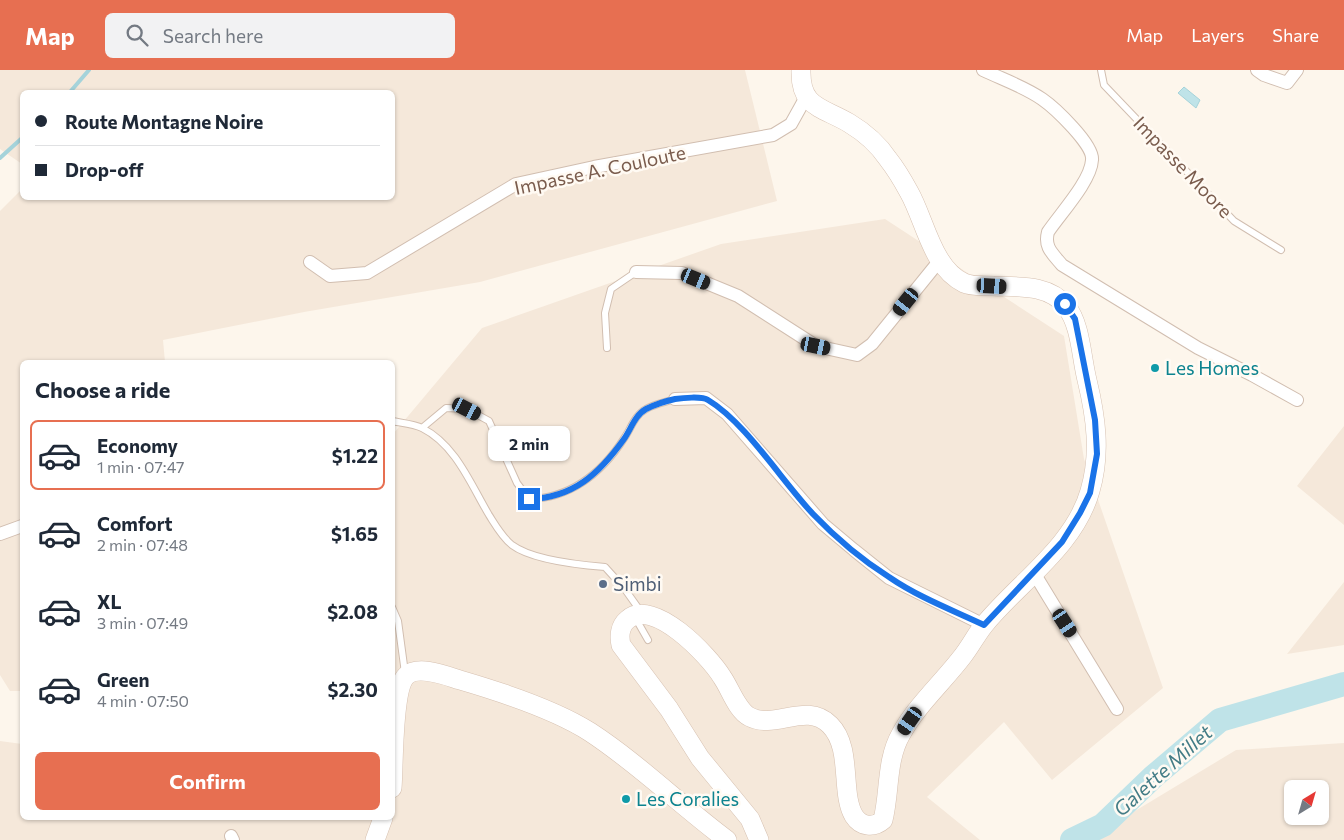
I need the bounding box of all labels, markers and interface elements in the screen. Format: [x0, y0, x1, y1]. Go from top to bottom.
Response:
search box [105, 13, 455, 58]
text: Map [25, 21, 75, 50]
icon: search [123, 21, 151, 49]
text: Search here [163, 24, 263, 47]
text: Map [1126, 24, 1163, 46]
text: Layers [1191, 24, 1244, 46]
text: Share [1272, 24, 1319, 46]
text: Route Montagne Noire [65, 110, 263, 133]
street label: Impasse Moore [1129, 111, 1238, 222]
street label: Impasse A. Couloute [512, 140, 688, 199]
text: Drop-off [65, 158, 144, 181]
car [679, 266, 712, 292]
car [976, 278, 1007, 294]
car [890, 286, 921, 318]
route start [1054, 293, 1076, 315]
car [799, 336, 832, 356]
place label: Les Homes [1165, 356, 1259, 379]
marker: Les Homes [1149, 362, 1161, 374]
text: Choose a ride [35, 376, 170, 403]
car [450, 396, 483, 422]
callout: 2 min [488, 426, 570, 462]
icon: car [37, 433, 82, 478]
text: Economy [97, 434, 178, 457]
text: 2 min [509, 434, 549, 453]
text: $1.22 [332, 444, 378, 467]
text: 1 min · 07:47 [97, 457, 184, 476]
route end [518, 488, 540, 510]
icon: car [37, 511, 82, 556]
text: Comfort [97, 512, 173, 535]
text: $1.65 [331, 522, 378, 545]
text: 2 min · 07:48 [97, 535, 188, 554]
place label: Simbi [613, 572, 662, 595]
marker: Simbi [597, 578, 609, 590]
icon: car [37, 589, 82, 634]
text: XL [97, 590, 122, 613]
text: $2.08 [327, 600, 378, 623]
car [1050, 606, 1079, 640]
text: 3 min · 07:49 [97, 613, 188, 632]
icon: car [37, 667, 82, 712]
text: Green [97, 668, 149, 691]
text: $2.30 [328, 678, 378, 701]
text: 4 min · 07:50 [97, 691, 189, 710]
car [895, 704, 924, 738]
water label: Galette Millet [1108, 719, 1217, 821]
button: Confirm [35, 752, 380, 810]
north arrow [1284, 780, 1329, 825]
map controls [1284, 780, 1329, 825]
place label: Les Coralies [636, 787, 739, 810]
marker: Les Coralies [620, 793, 632, 805]

